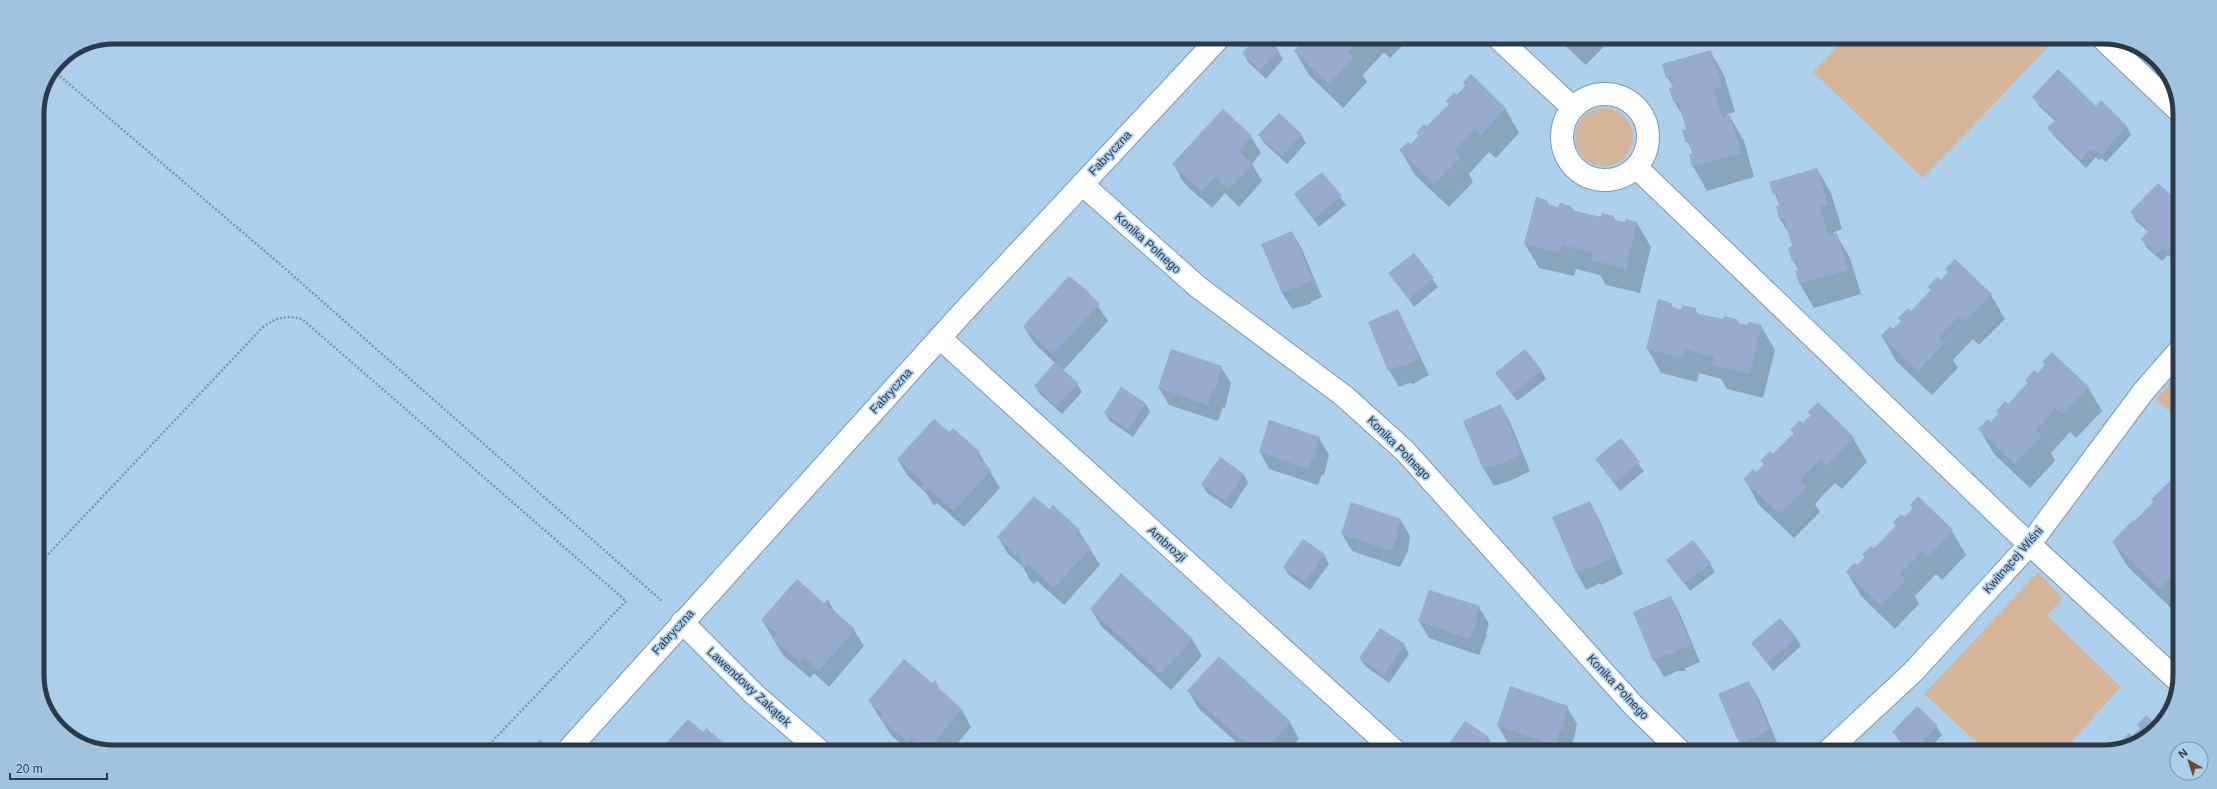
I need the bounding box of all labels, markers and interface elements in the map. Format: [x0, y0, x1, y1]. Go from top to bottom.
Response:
street label: Fabryczna [1086, 128, 1134, 178]
street label: Konika Polnego [1112, 210, 1184, 277]
street label: Fabryczna [867, 365, 915, 417]
street label: Konika Polnego [1364, 413, 1434, 483]
street label: Ambrozji [1145, 523, 1189, 565]
street label: Kwitnącej Wiśni [1980, 524, 2046, 596]
street label: Fabryczna [649, 606, 697, 658]
street label: Lawendowy Zakątek [704, 645, 795, 730]
street label: Konika Polnego [1584, 651, 1652, 723]
north arrow [2169, 741, 2209, 781]
text: N [2176, 746, 2190, 760]
scale bar [10, 755, 107, 781]
text: 20 m [16, 762, 43, 776]

